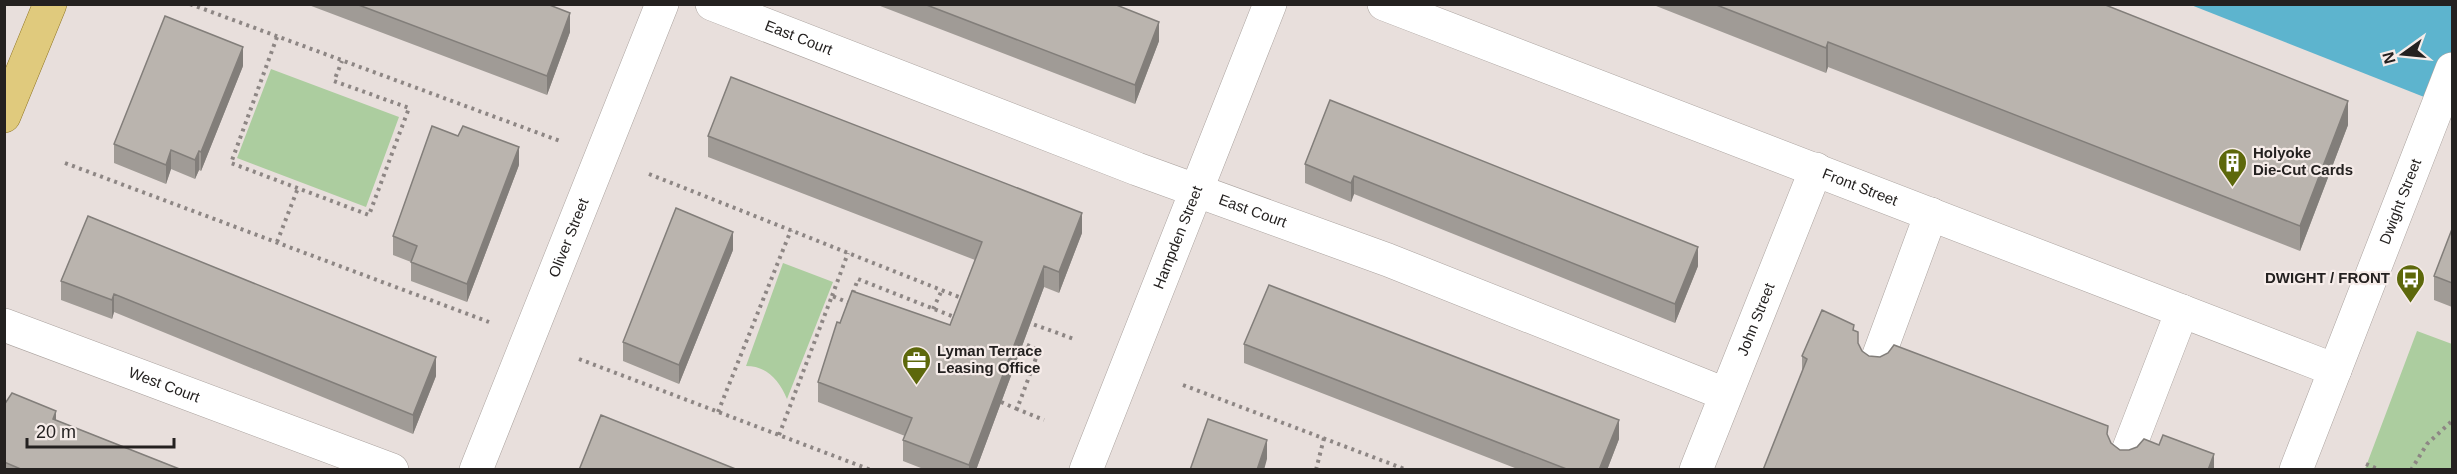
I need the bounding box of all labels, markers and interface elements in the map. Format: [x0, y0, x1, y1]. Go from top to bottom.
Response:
street label: East Court [763, 16, 836, 58]
north arrow [2373, 24, 2433, 84]
text: N [2379, 50, 2399, 66]
place label: Holyoke Die-Cut Cards [2253, 144, 2353, 178]
building icon: Holyoke Die-Cut Cards [2216, 146, 2248, 188]
street label: Dwight Street [2376, 156, 2425, 246]
street label: Front Street [1820, 165, 1901, 209]
street label: Hampden Street [1149, 183, 1206, 291]
street label: East Court [1217, 190, 1290, 231]
street label: Oliver Street [545, 195, 592, 280]
bus stop icon: DWIGHT / FRONT [2395, 262, 2427, 304]
place label: DWIGHT / FRONT [2265, 269, 2390, 286]
street label: John Street [1733, 280, 1778, 358]
place label: Lyman Terrace Leasing Office [937, 342, 1042, 376]
office icon: Lyman Terrace Leasing Office [900, 344, 932, 386]
street label: West Court [126, 363, 203, 406]
scale bar [27, 411, 174, 449]
text: 20 m [36, 422, 76, 442]

